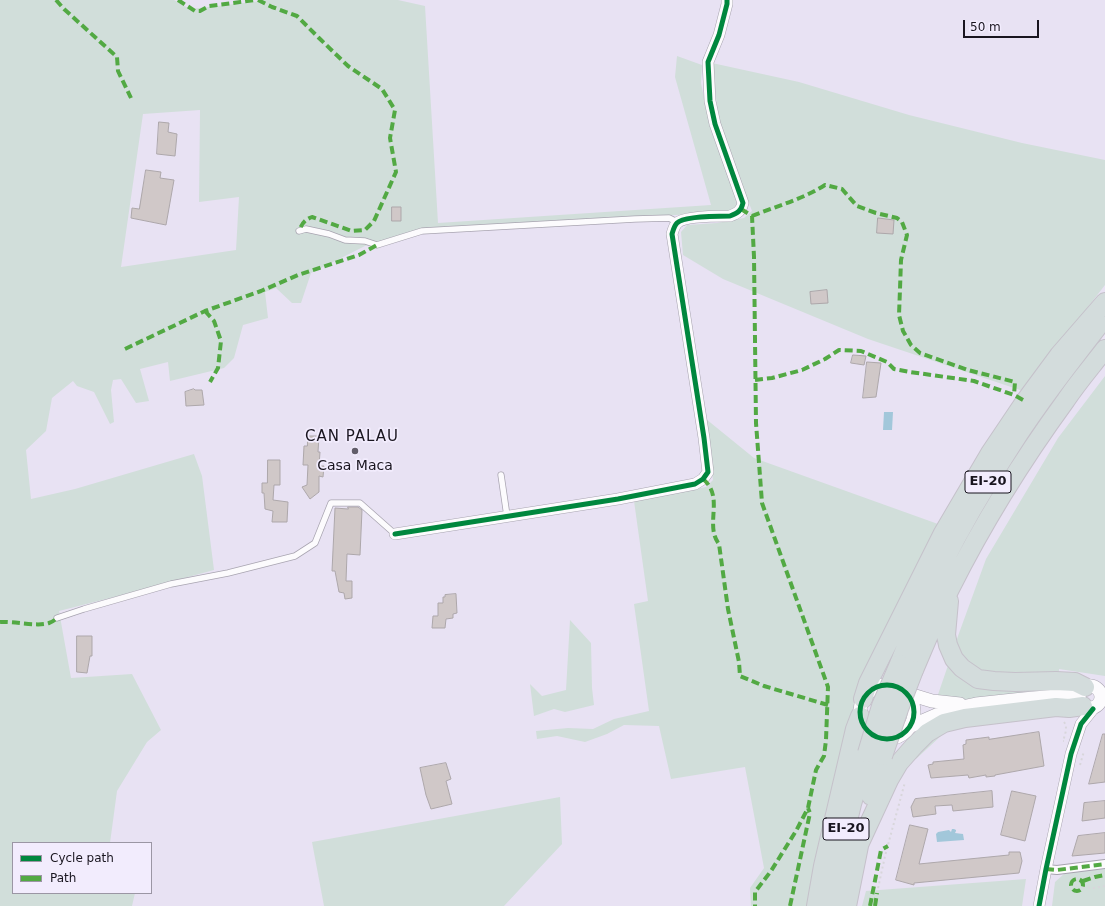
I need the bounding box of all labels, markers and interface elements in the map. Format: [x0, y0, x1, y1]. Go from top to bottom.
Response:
scale bar [965, 12, 1041, 38]
text: 50 m [970, 20, 1001, 34]
district label: CAN PALAU [305, 428, 399, 446]
marker: Casa Maca [350, 446, 360, 456]
place label: Casa Maca [317, 458, 393, 474]
road number: EI-20 [965, 471, 1011, 493]
road number: EI-20 [823, 818, 869, 840]
legend [12, 842, 152, 894]
text: Cycle path [50, 851, 114, 865]
text: Path [50, 871, 76, 885]

